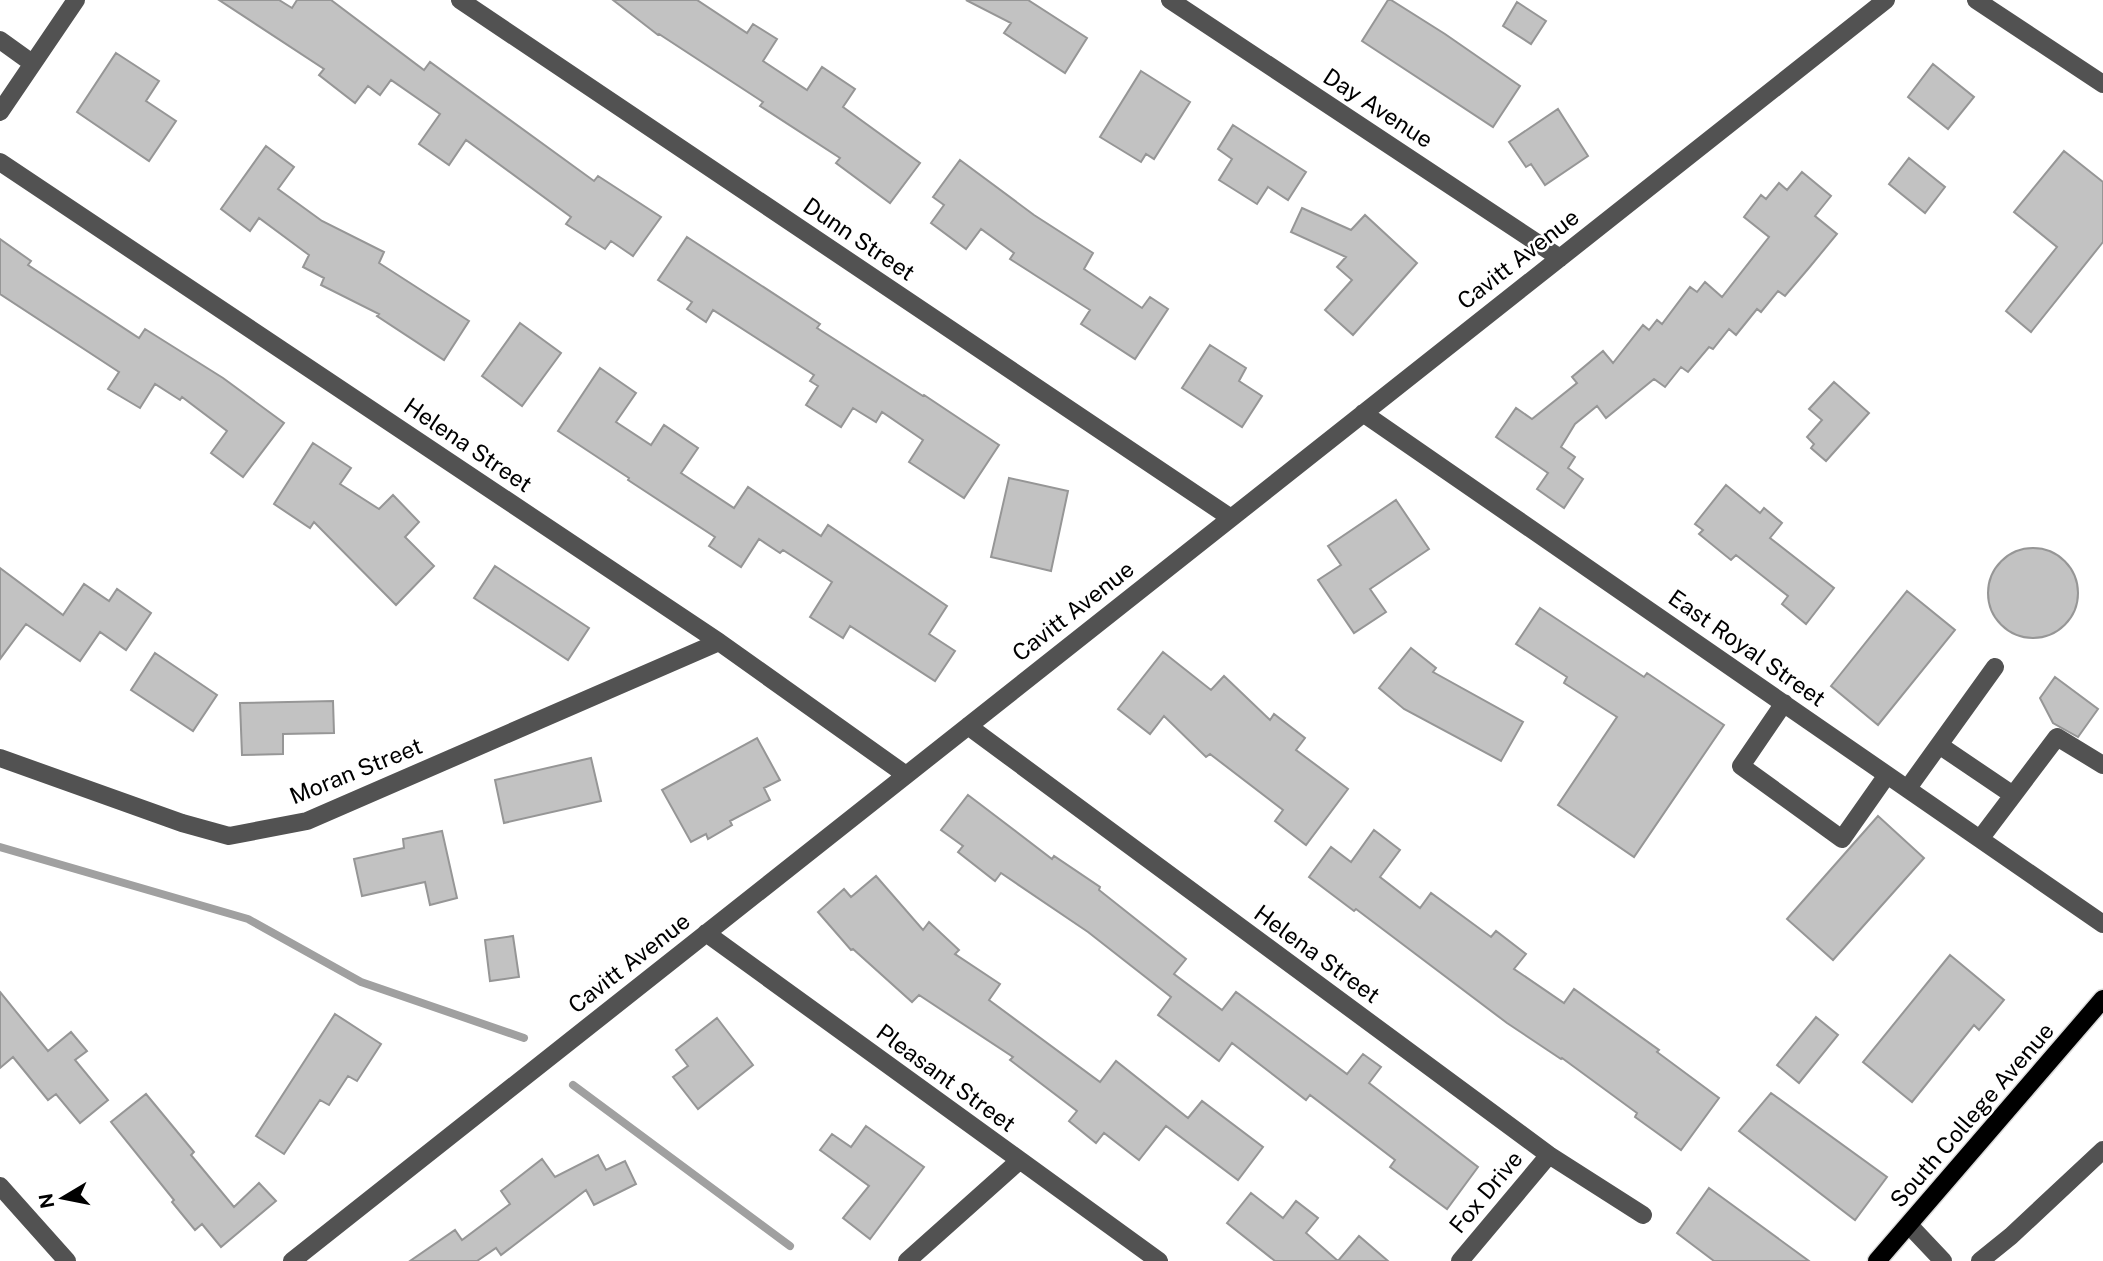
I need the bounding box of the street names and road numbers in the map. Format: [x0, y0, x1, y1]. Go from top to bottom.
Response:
street label: Day Avenue [1318, 62, 1438, 153]
street label: Dunn Street [798, 191, 920, 286]
street label: Cavitt Avenue [1452, 203, 1584, 314]
street label: Helena Street [399, 392, 537, 497]
street label: Cavitt Avenue [1007, 555, 1139, 666]
street label: East Royal Street [1664, 583, 1831, 712]
street label: Moran Street [286, 732, 426, 809]
street label: Helena Street [1249, 899, 1385, 1008]
street label: Cavitt Avenue [563, 907, 695, 1018]
street label: South College Avenue [1884, 1017, 2059, 1212]
street label: Pleasant Street [871, 1018, 1021, 1137]
street label: Fox Drive [1443, 1145, 1528, 1238]

